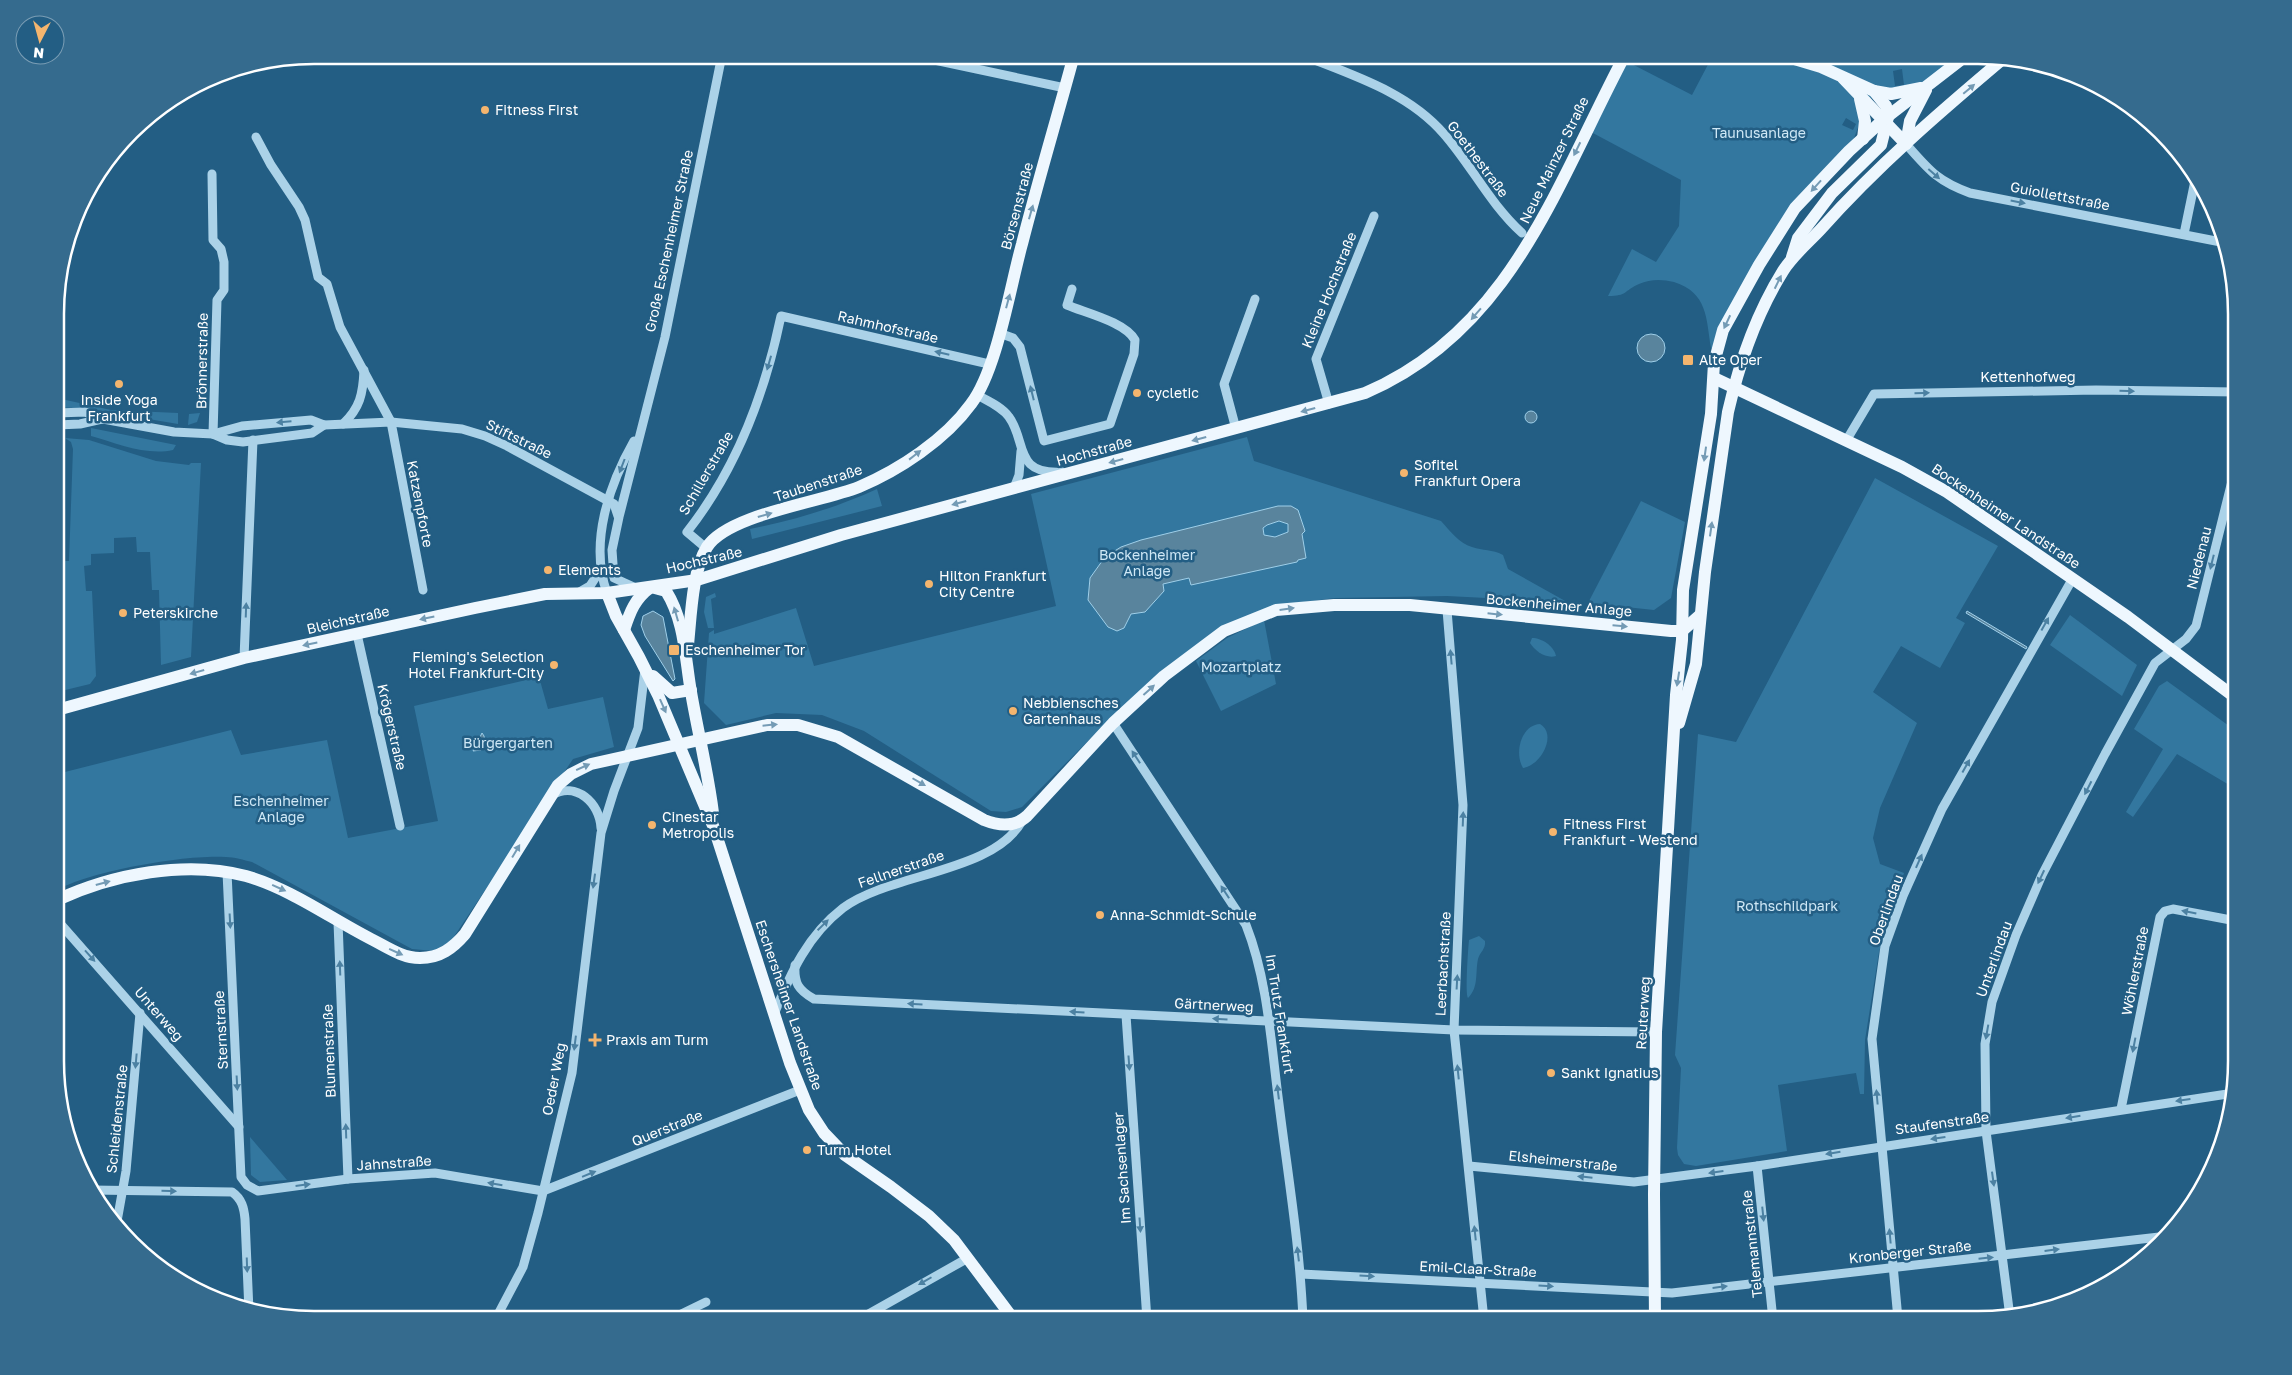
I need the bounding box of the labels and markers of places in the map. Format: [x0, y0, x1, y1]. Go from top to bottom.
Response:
place label: Fitness First [495, 101, 578, 118]
marker: Fitness First [479, 104, 491, 116]
place label: Alte Oper [1699, 351, 1763, 368]
marker: Alte Oper [1681, 353, 1695, 367]
marker: Inside Yoga Frankfurt [113, 378, 125, 390]
place label: cycletic [1147, 384, 1199, 401]
marker: cycletic [1131, 387, 1143, 399]
place label: Inside Yoga Frankfurt [80, 391, 158, 424]
place label: Sofitel Frankfurt Opera [1414, 456, 1521, 489]
marker: Sofitel Frankfurt Opera [1398, 467, 1410, 479]
place label: Elements [558, 561, 621, 578]
marker: Elements [542, 564, 554, 576]
place label: Hilton Frankfurt City Centre [939, 567, 1047, 600]
marker: Hilton Frankfurt City Centre [923, 578, 935, 590]
place label: Peterskirche [133, 604, 218, 621]
marker: Peterskirche [117, 607, 129, 619]
place label: Eschenheimer Tor [685, 641, 806, 658]
marker: Eschenheimer Tor [667, 643, 681, 657]
place label: Fleming's Selection Hotel Frankfurt-City [408, 648, 544, 681]
marker: Fleming's Selection Hotel Frankfurt-City [548, 659, 560, 671]
place label: Nebbiensches Gartenhaus [1023, 694, 1119, 727]
marker: Nebbiensches Gartenhaus [1007, 705, 1019, 717]
place label: Cinestar Metropolis [662, 808, 734, 841]
place label: Fitness First Frankfurt - Westend [1563, 815, 1698, 848]
marker: Cinestar Metropolis [646, 819, 658, 831]
marker: Fitness First Frankfurt - Westend [1547, 826, 1559, 838]
place label: Anna-Schmidt-Schule [1110, 906, 1257, 923]
marker: Anna-Schmidt-Schule [1094, 909, 1106, 921]
place label: Praxis am Turm [606, 1031, 708, 1048]
marker: Praxis am Turm [588, 1033, 602, 1047]
place label: Sankt Ignatius [1561, 1064, 1658, 1081]
marker: Sankt Ignatius [1545, 1067, 1557, 1079]
place label: Turm Hotel [817, 1141, 891, 1158]
marker: Turm Hotel [801, 1144, 813, 1156]

